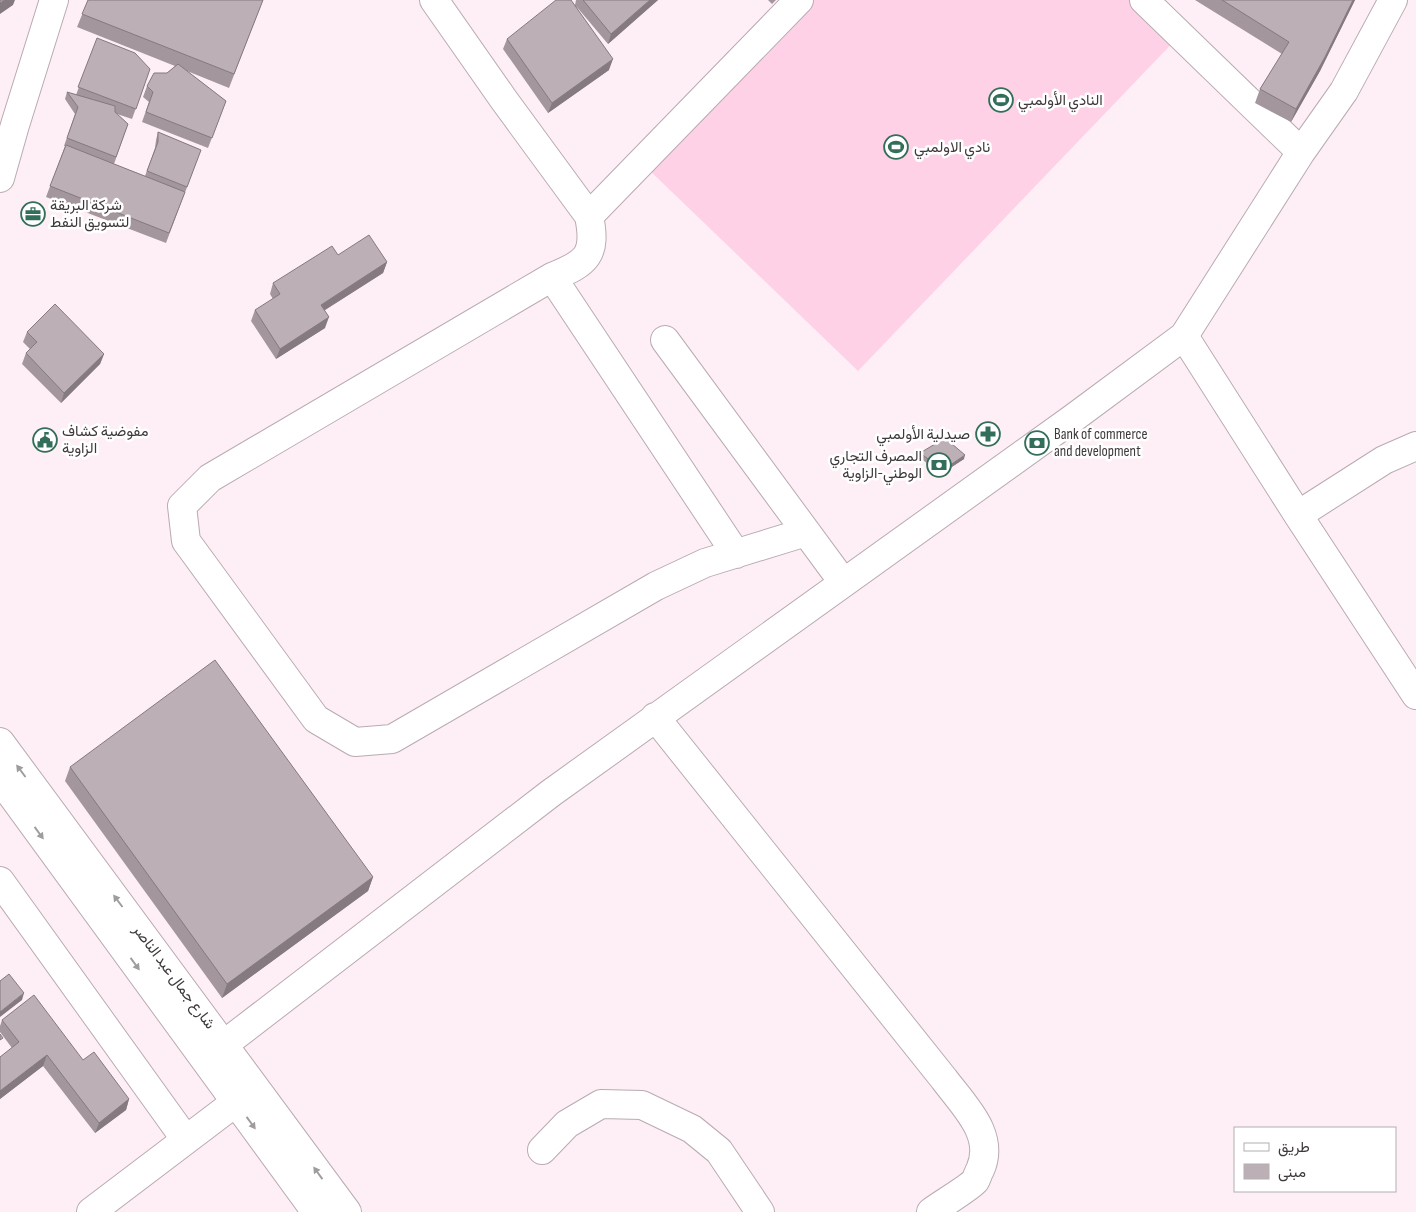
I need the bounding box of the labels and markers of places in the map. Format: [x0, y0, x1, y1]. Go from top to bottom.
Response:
sports icon: النادي الأولمبي [988, 87, 1014, 113]
place label: النادي الأولمبي [1018, 91, 1103, 113]
sports icon: نادي الاولمبي [883, 134, 909, 160]
place label: نادي الاولمبي [914, 138, 990, 160]
place label: شركة البريقة لتسويق النفط [50, 196, 129, 232]
office icon: شركة البريقة لتسويق النفط [20, 201, 46, 227]
pharmacy icon: صيدلية الأولمبي [975, 421, 1001, 447]
place label: مفوضية كشاف الزاوية [62, 422, 149, 458]
place label: صيدلية الأولمبي [876, 425, 970, 447]
place label: Bank of commerce and development [1054, 425, 1147, 461]
public building icon: مفوضية كشاف الزاوية [32, 427, 58, 453]
bank icon: Bank of commerce and development [1024, 430, 1050, 456]
place label: المصرف التجاري الوطني-الزاوية [830, 447, 922, 486]
bank icon: المصرف التجاري الوطني-الزاوية [926, 452, 952, 478]

